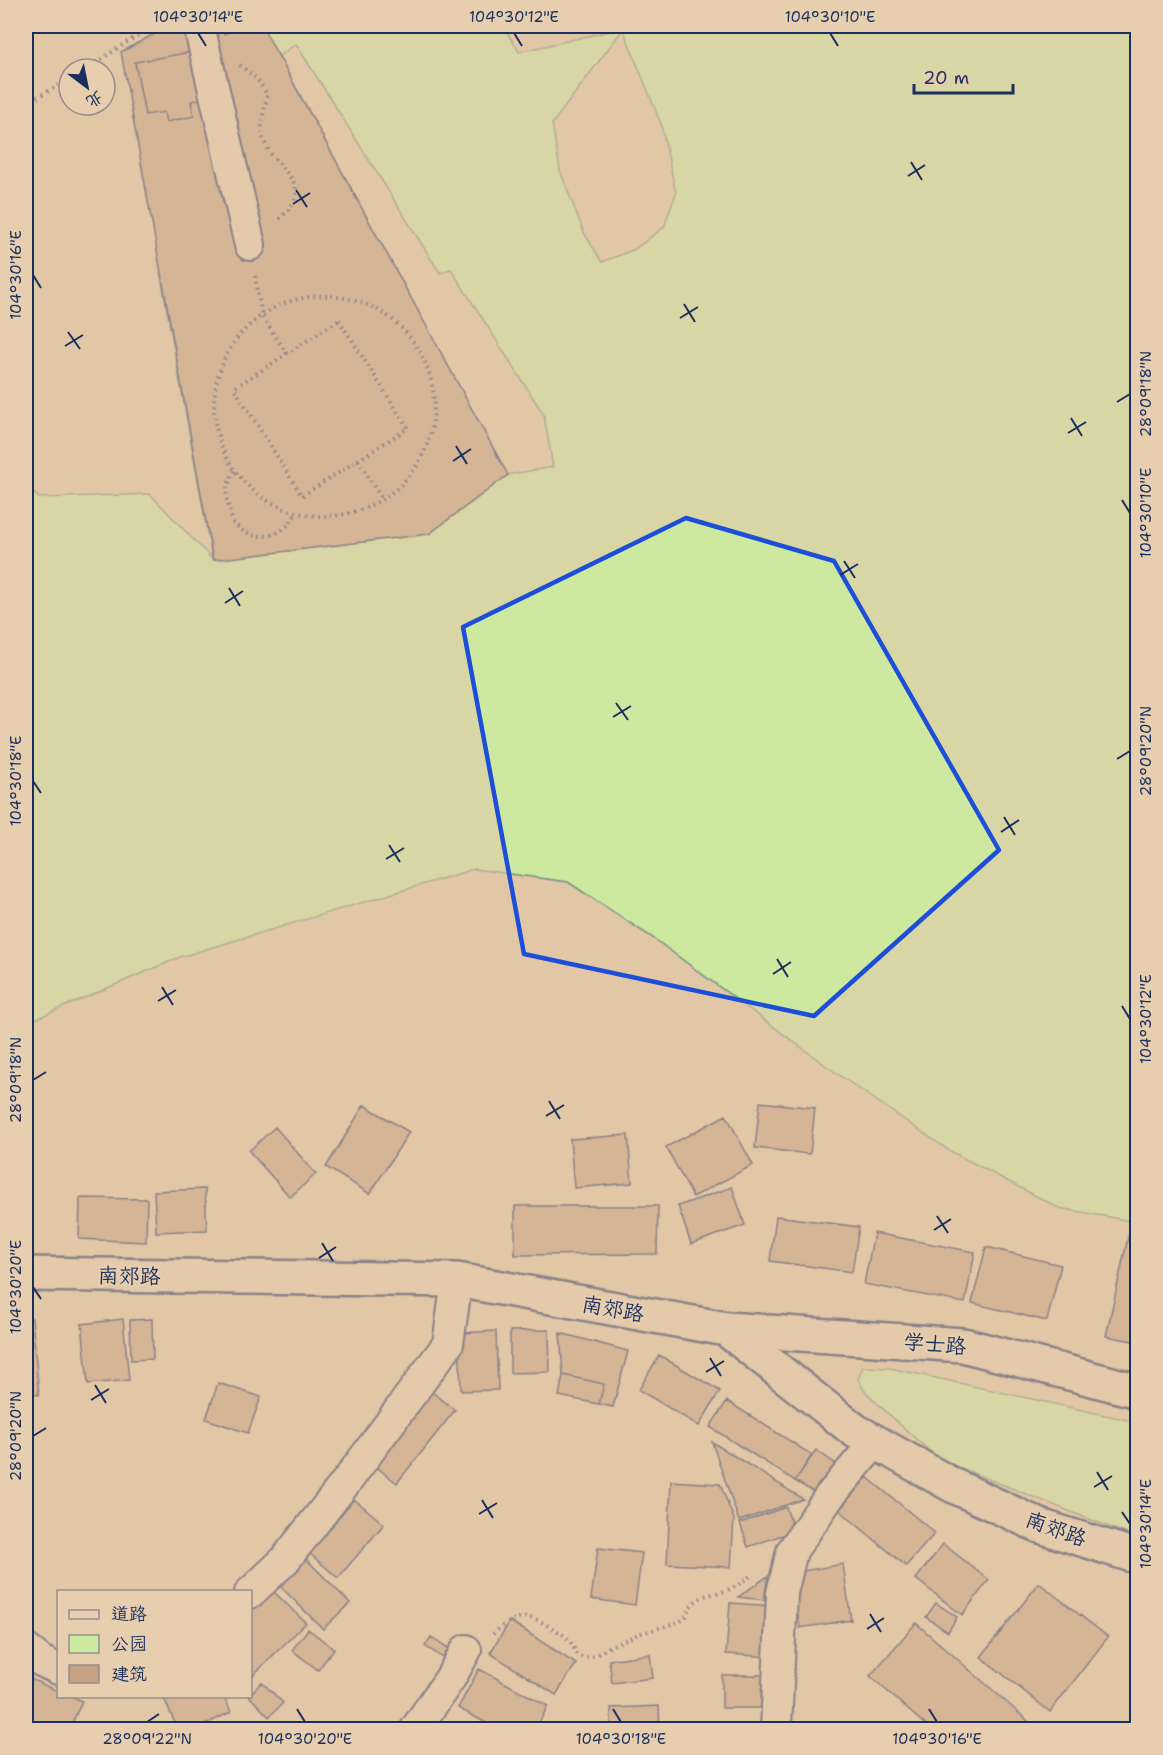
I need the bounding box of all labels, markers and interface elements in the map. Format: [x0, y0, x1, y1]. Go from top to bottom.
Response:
text: 104°30'14"E [153, 7, 243, 27]
text: 104°30'12"E [469, 7, 559, 27]
text: 104°30'10"E [785, 7, 875, 27]
north arrow [57, 57, 117, 117]
scale bar [914, 57, 1013, 95]
text: 20 m [923, 66, 969, 90]
text: 北 [82, 86, 107, 112]
text: 104°30'16"E [6, 230, 26, 320]
text: 28°09'18"N [1136, 351, 1156, 437]
text: 104°30'10"E [1136, 468, 1156, 558]
text: 28°09'20"N [1136, 706, 1156, 796]
text: 104°30'18"E [6, 736, 26, 826]
text: 104°30'12"E [1136, 974, 1156, 1064]
text: 28°09'18"N [6, 1037, 26, 1123]
text: 104°30'20"E [6, 1240, 26, 1334]
street label: 南郊路 [97, 1261, 161, 1291]
street label: 南郊路 [580, 1290, 646, 1328]
street label: 学士路 [902, 1327, 968, 1361]
text: 28°09'20"N [6, 1391, 26, 1481]
text: 104°30'14"E [1136, 1479, 1156, 1569]
street label: 南郊路 [1022, 1505, 1090, 1553]
legend [57, 1590, 252, 1698]
text: 道路 [111, 1602, 147, 1626]
text: 公园 [111, 1632, 147, 1656]
text: 建筑 [111, 1662, 147, 1686]
text: 28°09'22"N [102, 1729, 192, 1749]
text: 104°30'20"E [258, 1729, 352, 1749]
text: 104°30'18"E [576, 1729, 666, 1749]
text: 104°30'16"E [892, 1729, 982, 1749]

